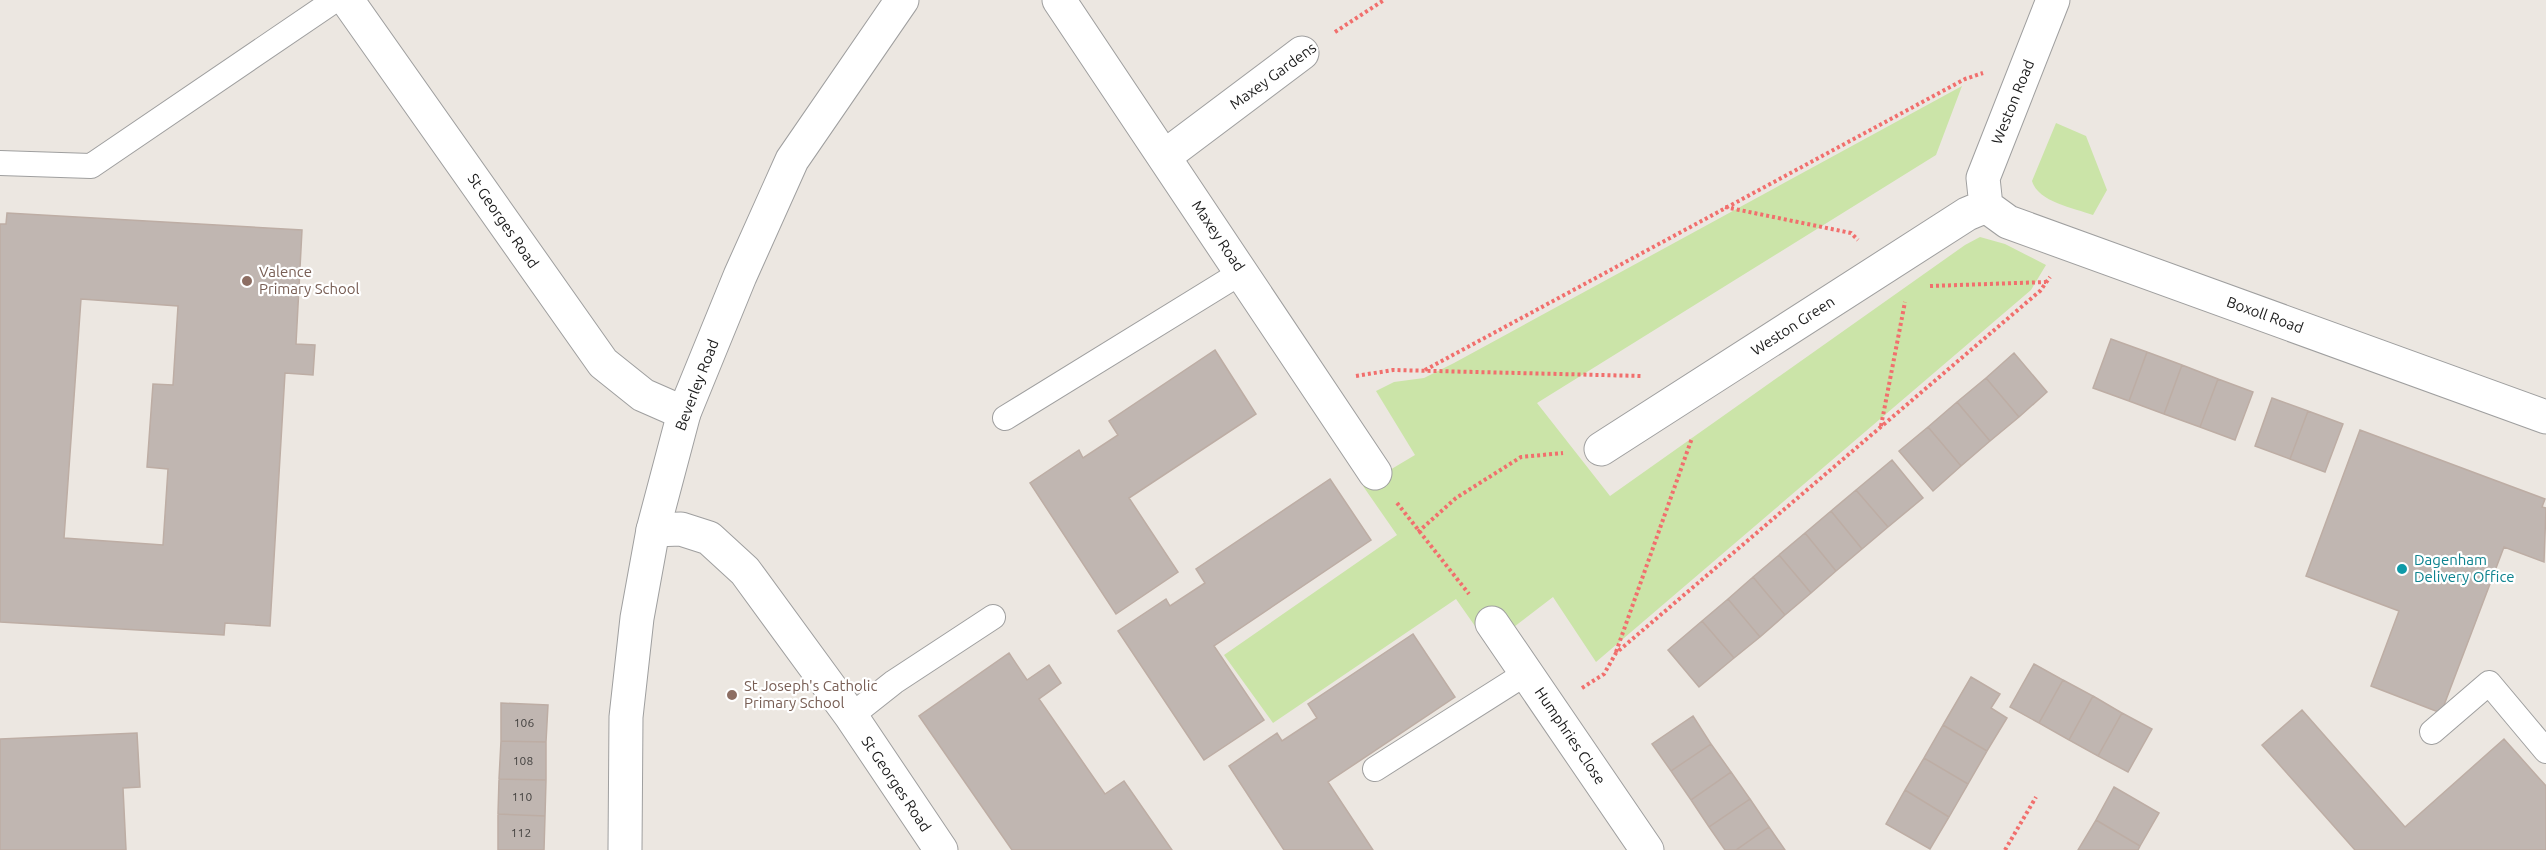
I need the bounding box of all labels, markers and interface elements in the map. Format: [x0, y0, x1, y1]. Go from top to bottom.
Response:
street label: Maxey Gardens [1226, 39, 1319, 113]
street label: Weston Road [1988, 57, 2037, 147]
street label: St Georges Road [465, 170, 542, 271]
street label: Maxey Road [1189, 197, 1248, 274]
place label: Valence Primary School [259, 263, 360, 297]
marker: Valence Primary School [240, 274, 254, 288]
street label: Weston Green [1748, 292, 1838, 359]
street label: Boxoll Road [2225, 293, 2306, 336]
street label: Beverley Road [671, 337, 722, 433]
place label: Dagenham Delivery Office [2414, 551, 2515, 585]
marker: Dagenham Delivery Office [2395, 562, 2409, 576]
place label: St Joseph's Catholic Primary School [744, 677, 877, 711]
street label: Humphries Close [1532, 684, 1609, 788]
marker: St Joseph's Catholic Primary School [725, 688, 739, 702]
house number: 106 [514, 716, 534, 729]
street label: St Georges Road [858, 733, 935, 835]
house number: 108 [513, 754, 533, 767]
house number: 110 [512, 790, 532, 803]
house number: 112 [511, 826, 531, 839]

